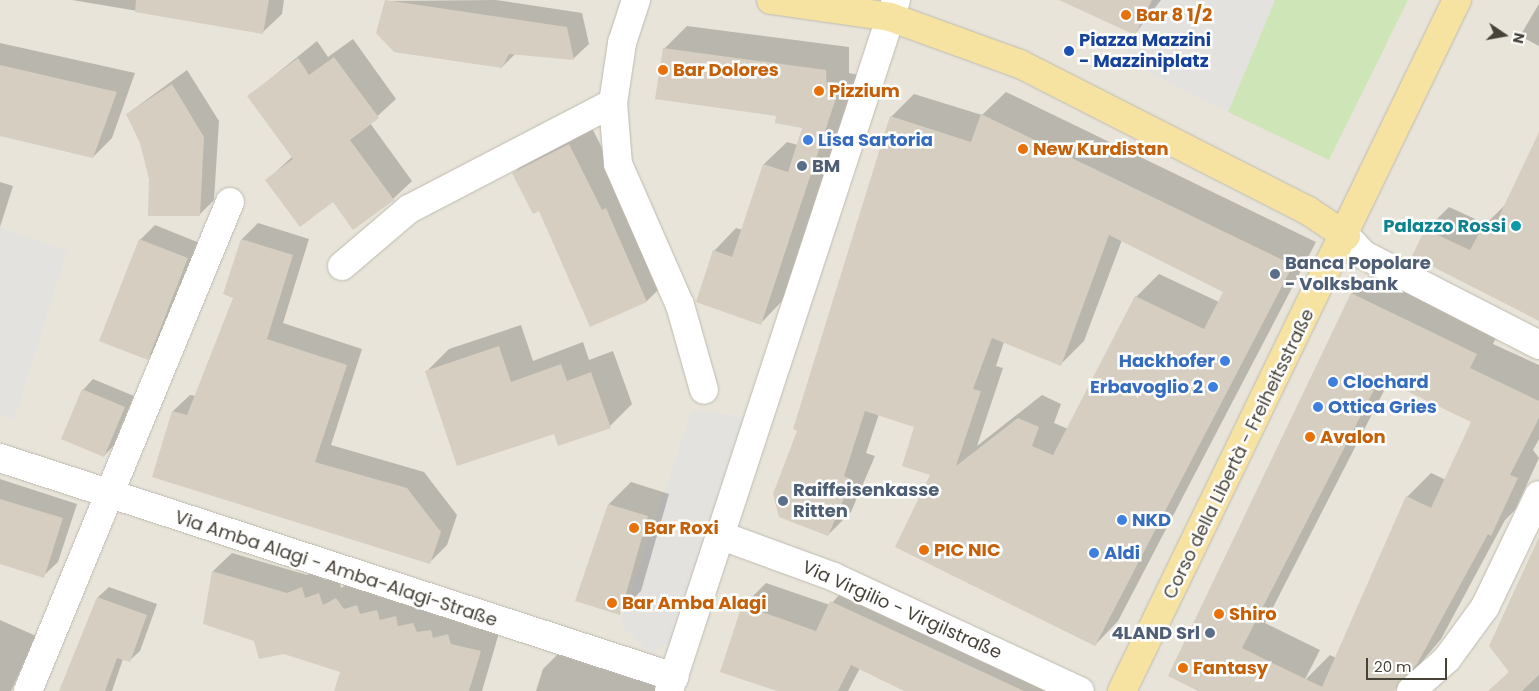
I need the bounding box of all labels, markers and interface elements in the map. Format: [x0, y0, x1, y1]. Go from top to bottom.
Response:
place label: Bar 8 1/2 [1136, 4, 1212, 26]
marker: Bar 8 1/2 [1120, 9, 1132, 21]
north arrow [1479, 10, 1529, 60]
place label: Piazza Mazzini - Mazziniplatz [1079, 30, 1211, 72]
text: N [1508, 31, 1530, 45]
marker: Piazza Mazzini - Mazziniplatz [1063, 45, 1075, 57]
place label: Bar Dolores [673, 59, 779, 81]
marker: Bar Dolores [657, 64, 669, 76]
place label: Pizzium [829, 80, 900, 102]
marker: Pizzium [813, 85, 825, 97]
place label: Lisa Sartoria [818, 129, 933, 151]
marker: Lisa Sartoria [802, 134, 814, 146]
place label: New Kurdistan [1033, 138, 1169, 160]
marker: New Kurdistan [1017, 143, 1029, 155]
place label: BM [812, 155, 840, 177]
marker: BM [796, 160, 808, 172]
place label: Palazzo Rossi [1383, 215, 1506, 237]
marker: Palazzo Rossi [1510, 220, 1522, 232]
place label: Banca Popolare - Volksbank [1285, 253, 1431, 296]
marker: Banca Popolare - Volksbank [1269, 268, 1281, 280]
street label: Corso della Libertà - Freiheitsstraße [1159, 305, 1319, 603]
place label: Hackhofer [1119, 350, 1215, 372]
marker: Hackhofer [1219, 355, 1231, 367]
place label: Clochard [1343, 371, 1429, 393]
place label: Erbavoglio 2 [1090, 376, 1203, 398]
marker: Clochard [1327, 376, 1339, 388]
marker: Erbavoglio 2 [1207, 381, 1219, 393]
place label: Ottica Gries [1328, 396, 1437, 418]
marker: Ottica Gries [1312, 401, 1324, 413]
place label: Avalon [1320, 426, 1386, 448]
marker: Avalon [1304, 431, 1316, 443]
place label: Raiffeisenkasse Ritten [793, 480, 939, 522]
marker: Raiffeisenkasse Ritten [777, 495, 789, 507]
street label: Via Amba Alagi - Amba-Alagi-Straße [172, 507, 500, 631]
place label: NKD [1132, 509, 1171, 531]
marker: NKD [1116, 514, 1128, 526]
place label: Bar Roxi [644, 517, 719, 539]
marker: Bar Roxi [628, 522, 640, 534]
place label: PIC NIC [934, 539, 1001, 561]
place label: Aldi [1104, 542, 1140, 564]
marker: PIC NIC [918, 544, 930, 556]
marker: Aldi [1088, 547, 1100, 559]
street label: Via Virgilio - Virgilstraße [799, 556, 1005, 664]
place label: Bar Amba Alagi [622, 592, 767, 614]
marker: Bar Amba Alagi [606, 597, 618, 609]
place label: Shiro [1229, 603, 1277, 625]
marker: Shiro [1213, 608, 1225, 620]
place label: 4LAND Srl [1111, 622, 1200, 644]
marker: 4LAND Srl [1204, 627, 1216, 639]
scale bar [1369, 648, 1450, 680]
text: 20 m [1374, 656, 1412, 677]
place label: Fantasy [1193, 657, 1268, 679]
marker: Fantasy [1177, 662, 1189, 674]

